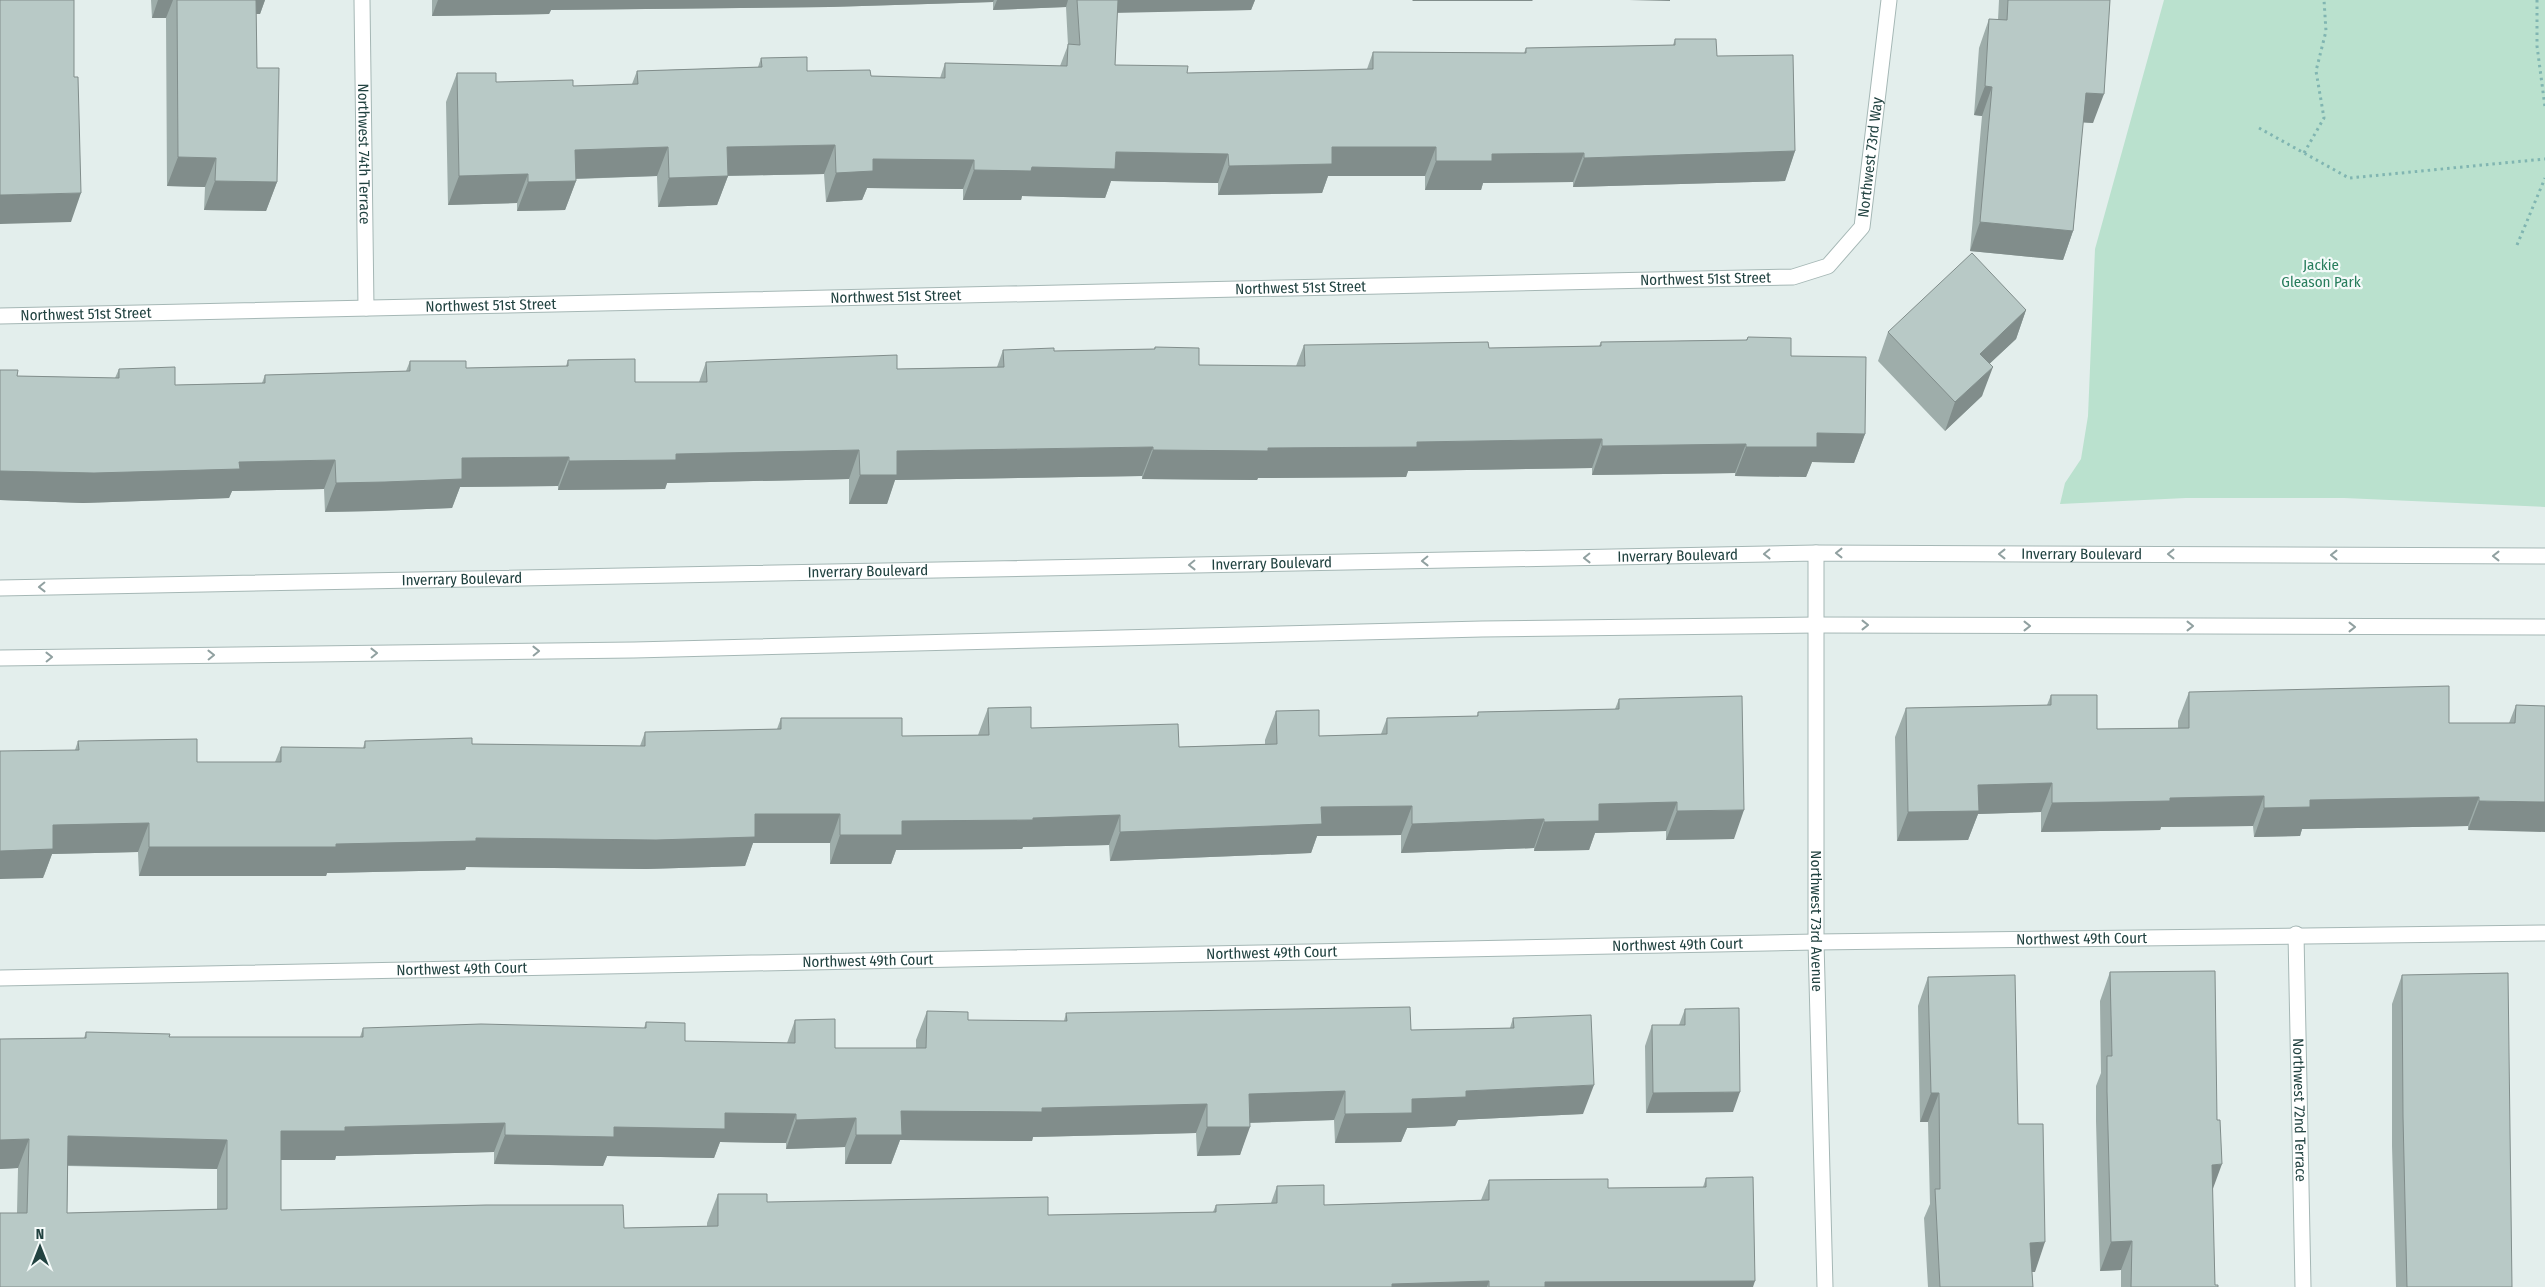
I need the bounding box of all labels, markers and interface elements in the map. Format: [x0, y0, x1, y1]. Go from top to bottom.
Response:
street label: Northwest 74th Terrace [354, 83, 374, 225]
street label: Northwest 73rd Way [1854, 96, 1886, 218]
park label: Jackie Gleason Park [2281, 256, 2361, 291]
street label: Northwest 51st Street [1640, 268, 1771, 289]
street label: Northwest 51st Street [1235, 277, 1366, 298]
street label: Northwest 51st Street [830, 286, 962, 307]
street label: Northwest 51st Street [425, 295, 557, 316]
street label: Northwest 51st Street [20, 304, 152, 325]
street label: Inverrary Boulevard [2021, 545, 2142, 563]
street label: Inverrary Boulevard [1617, 546, 1738, 566]
one-way arrow [1835, 548, 1843, 558]
one-way arrow [1763, 549, 1770, 559]
one-way arrow [1998, 549, 2006, 559]
one-way arrow [2167, 549, 2175, 559]
one-way arrow [2330, 550, 2338, 560]
one-way arrow [2492, 551, 2500, 561]
street label: Inverrary Boulevard [1211, 553, 1332, 574]
one-way arrow [1583, 553, 1591, 563]
one-way arrow [1421, 556, 1428, 566]
one-way arrow [1188, 560, 1196, 570]
street label: Inverrary Boulevard [807, 561, 928, 581]
street label: Inverrary Boulevard [401, 569, 522, 589]
one-way arrow [38, 582, 46, 593]
one-way arrow [1861, 620, 1869, 630]
one-way arrow [2024, 621, 2031, 631]
one-way arrow [2186, 621, 2194, 631]
one-way arrow [2348, 622, 2356, 632]
one-way arrow [532, 646, 540, 656]
one-way arrow [370, 648, 378, 658]
one-way arrow [208, 650, 215, 660]
one-way arrow [45, 652, 53, 663]
street label: Northwest 73rd Avenue [1807, 850, 1826, 992]
street label: Northwest 49th Court [2016, 929, 2147, 949]
street label: Northwest 49th Court [1612, 934, 1743, 955]
street label: Northwest 49th Court [1206, 942, 1338, 963]
street label: Northwest 49th Court [802, 950, 934, 971]
street label: Northwest 49th Court [396, 959, 528, 979]
street label: Northwest 72nd Terrace [2289, 1038, 2310, 1182]
north arrow [15, 1222, 65, 1272]
text: N [36, 1226, 44, 1243]

